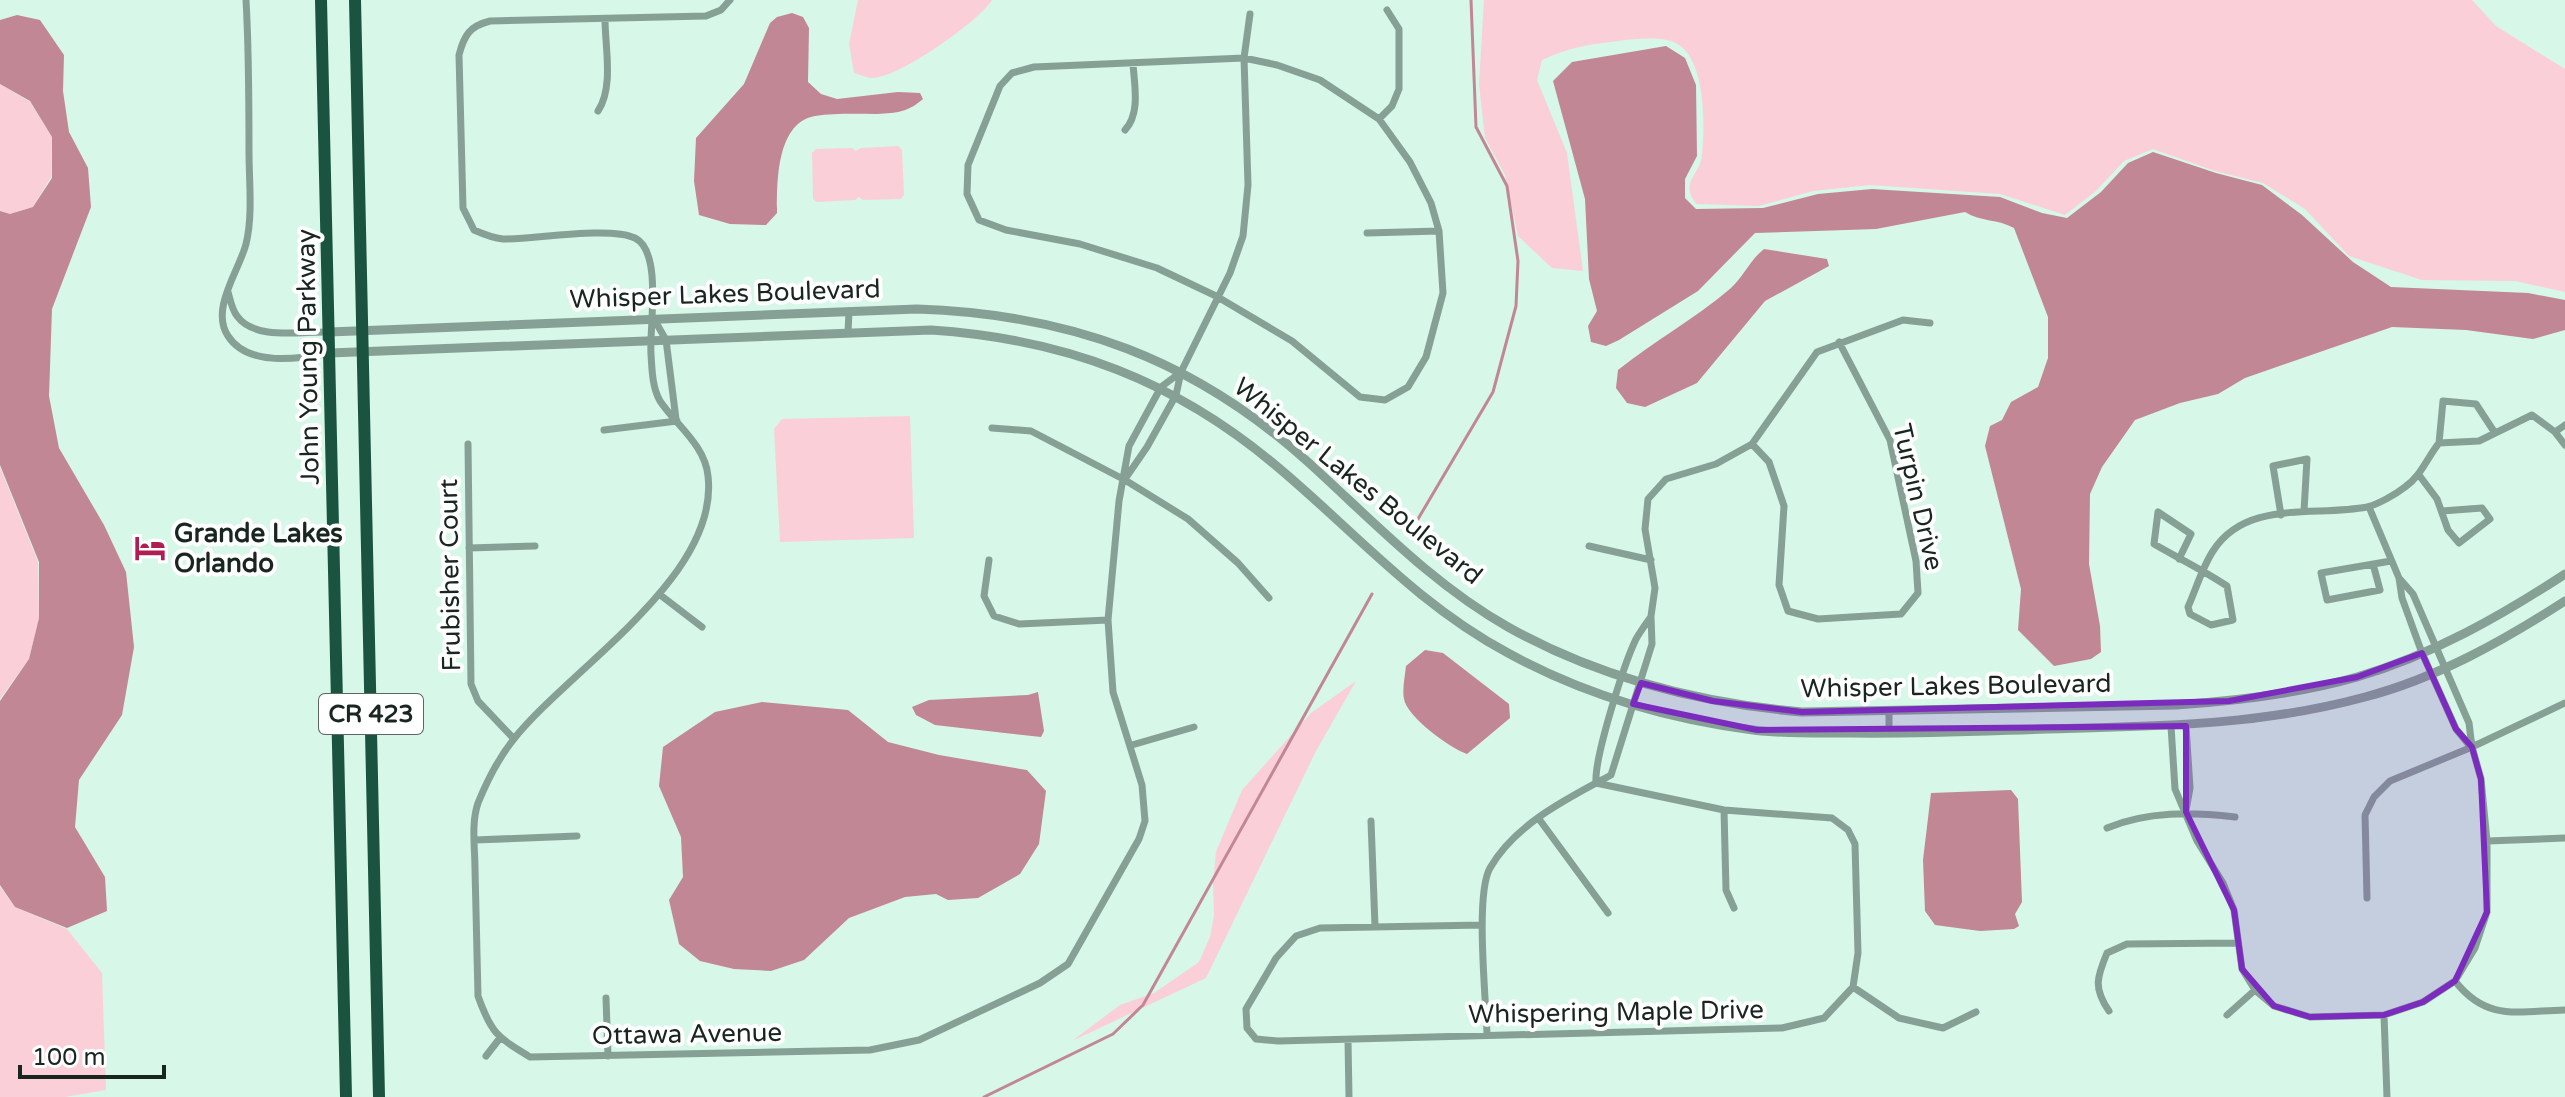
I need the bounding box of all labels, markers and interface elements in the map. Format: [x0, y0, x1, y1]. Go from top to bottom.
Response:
street label: John Young Parkway [290, 229, 326, 485]
street label: Whisper Lakes Boulevard [569, 273, 881, 315]
street label: Whisper Lakes Boulevard [1227, 371, 1489, 591]
street label: Turpin Drive [1886, 421, 1950, 573]
street label: Frubisher Court [433, 478, 467, 672]
place label: Grande Lakes Orlando [174, 518, 343, 579]
hotel icon: Grande Lakes Orlando [133, 531, 167, 565]
street label: Whisper Lakes Boulevard [1800, 668, 2112, 704]
road number: CR 423 [319, 694, 423, 734]
street label: Whispering Maple Drive [1468, 994, 1764, 1030]
street label: Ottawa Avenue [592, 1017, 782, 1051]
scale bar [20, 1029, 164, 1079]
text: 100 m [32, 1043, 106, 1072]

